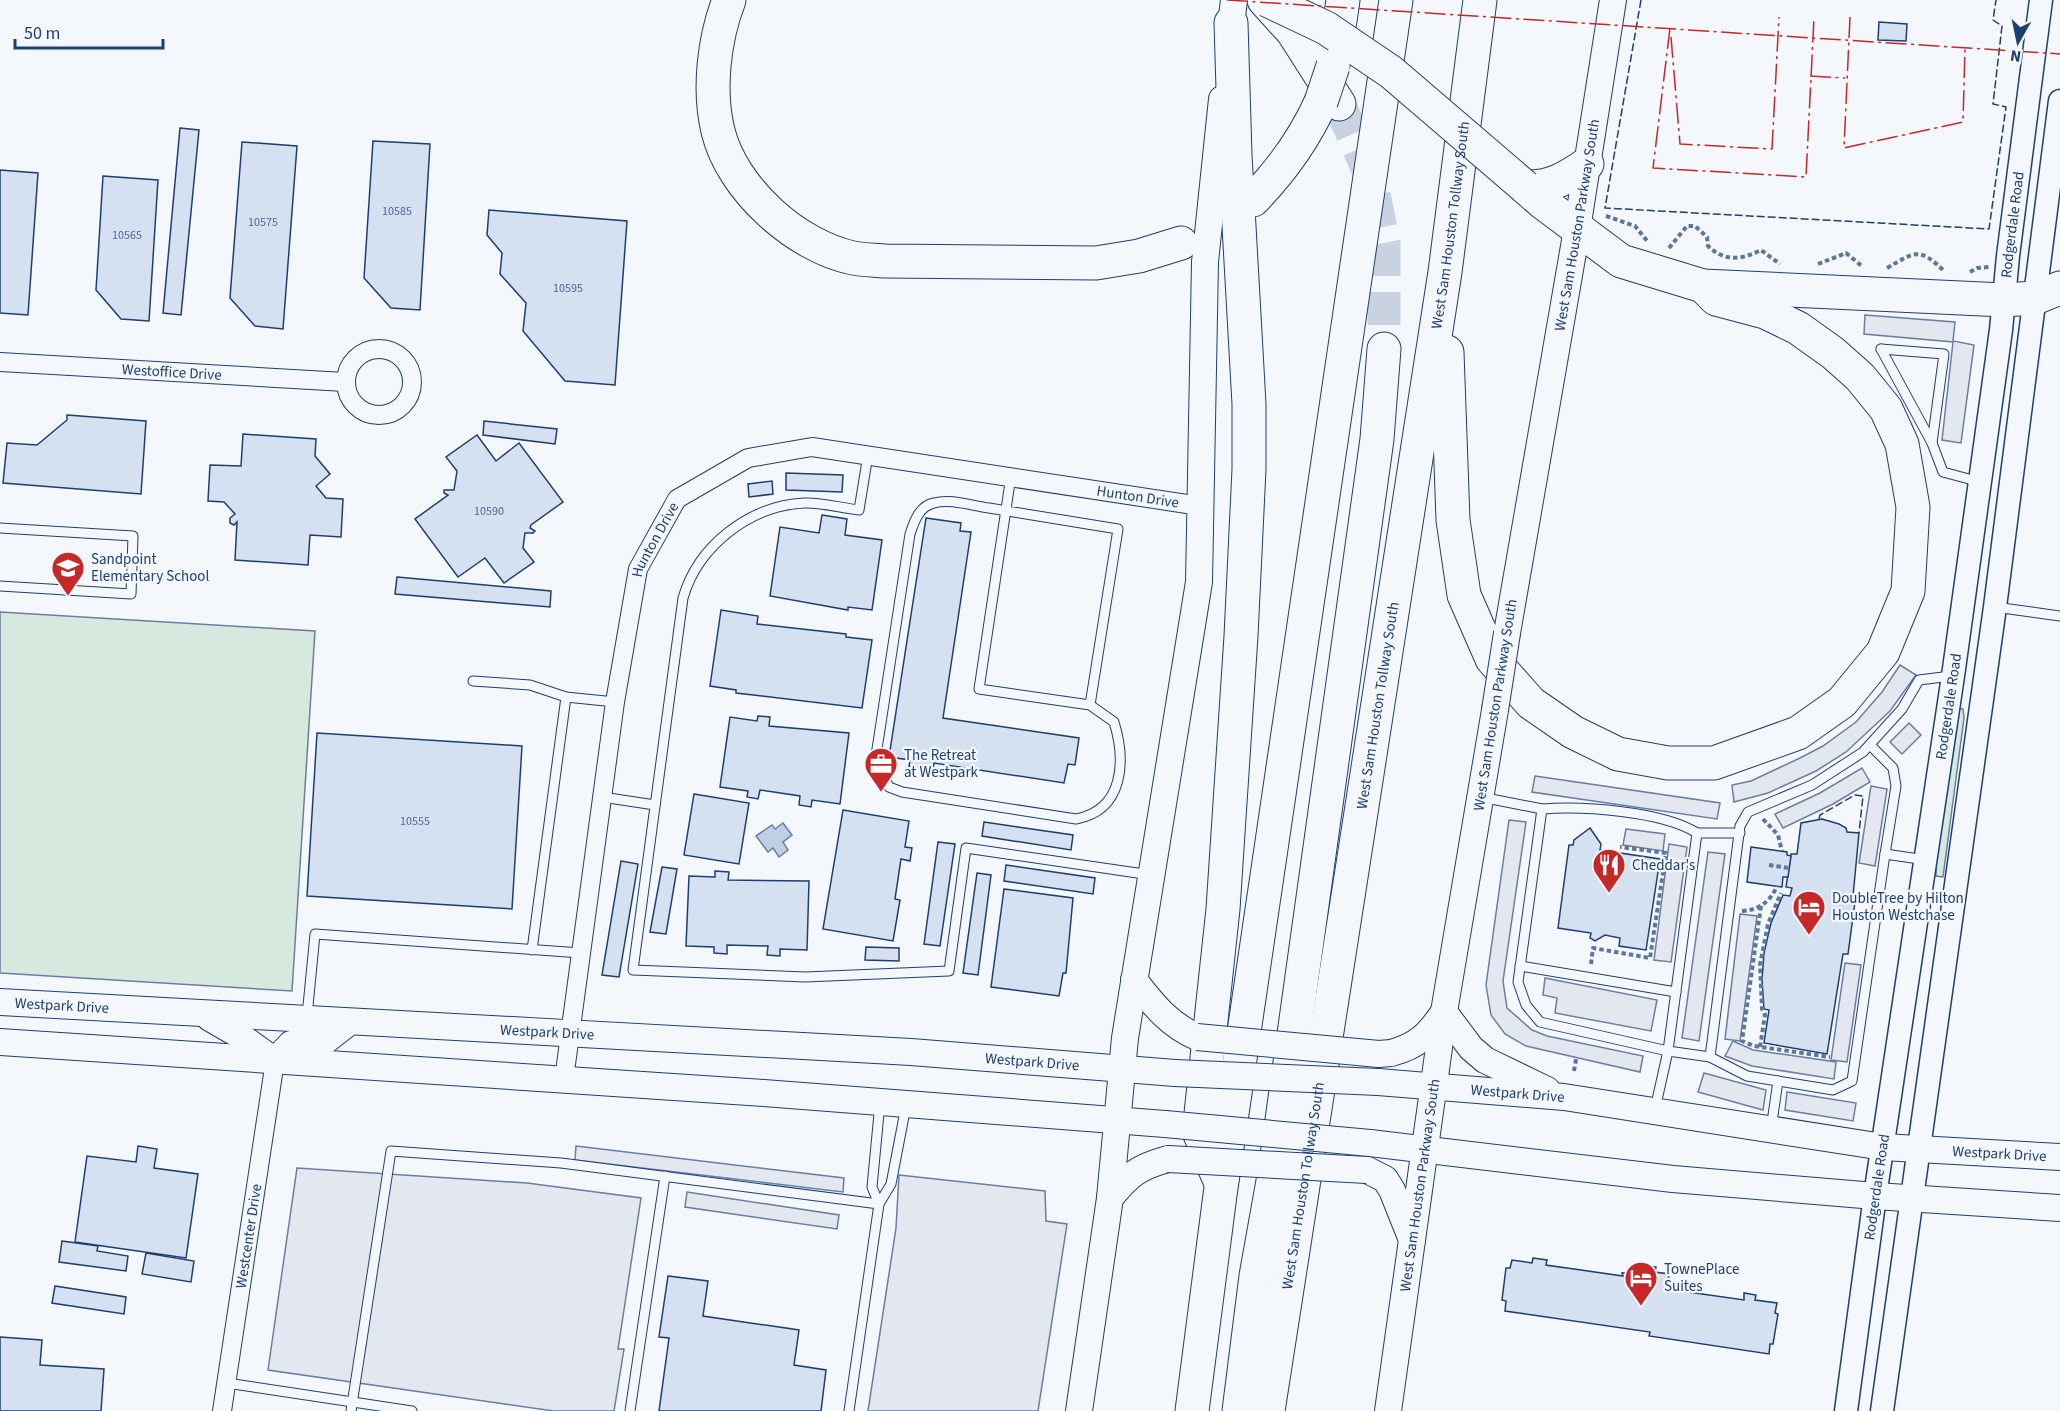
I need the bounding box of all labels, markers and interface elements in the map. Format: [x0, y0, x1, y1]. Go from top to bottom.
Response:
scale bar [15, 12, 164, 50]
north arrow [1988, 12, 2048, 72]
text: 50 m [24, 21, 60, 46]
text: N [2009, 44, 2023, 68]
street label: West Sam Houston Parkway South [1550, 118, 1605, 333]
street label: West Sam Houston Tollway South [1426, 120, 1475, 330]
street label: Rodgerdale Road [1996, 170, 2030, 279]
house number: 10585 [382, 203, 412, 220]
house number: 10575 [248, 214, 278, 231]
house number: 10565 [112, 227, 142, 244]
house number: 10595 [553, 280, 583, 297]
street label: Westoffice Drive [121, 359, 222, 386]
street label: Hunton Drive [1095, 480, 1180, 514]
street label: Hunton Drive [627, 499, 684, 579]
house number: 10590 [474, 503, 504, 520]
place label: Sandpoint Elementary School [91, 549, 209, 587]
school or university icon: Sandpoint Elementary School [50, 550, 86, 597]
street label: West Sam Houston Parkway South [1468, 598, 1523, 813]
street label: West Sam Houston Tollway South [1352, 600, 1405, 811]
street label: Rodgerdale Road [1931, 652, 1967, 761]
place label: The Retreat at Westpark [904, 745, 979, 783]
office icon: The Retreat at Westpark [863, 746, 899, 793]
house number: 10555 [400, 813, 430, 830]
restaurant icon: Cheddar's [1591, 847, 1627, 894]
place label: Cheddar's [1632, 855, 1695, 876]
place label: DoubleTree by Hilton Houston Westchase [1832, 888, 1964, 926]
hotel icon: DoubleTree by Hilton Houston Westchase [1791, 889, 1827, 936]
street label: Westpark Drive [14, 993, 110, 1019]
street label: Westpark Drive [500, 1019, 595, 1046]
street label: Westpark Drive [984, 1048, 1080, 1076]
street label: West Sam Houston Parkway South [1395, 1078, 1445, 1293]
street label: Westpark Drive [1470, 1079, 1565, 1108]
street label: West Sam Houston Tollway South [1277, 1081, 1330, 1291]
street label: Rodgerdale Road [1859, 1133, 1895, 1242]
street label: Westpark Drive [1952, 1141, 2047, 1167]
street label: Westcenter Drive [231, 1182, 267, 1290]
place label: TownePlace Suites [1664, 1259, 1739, 1297]
hotel icon: TownePlace Suites [1623, 1260, 1659, 1307]

